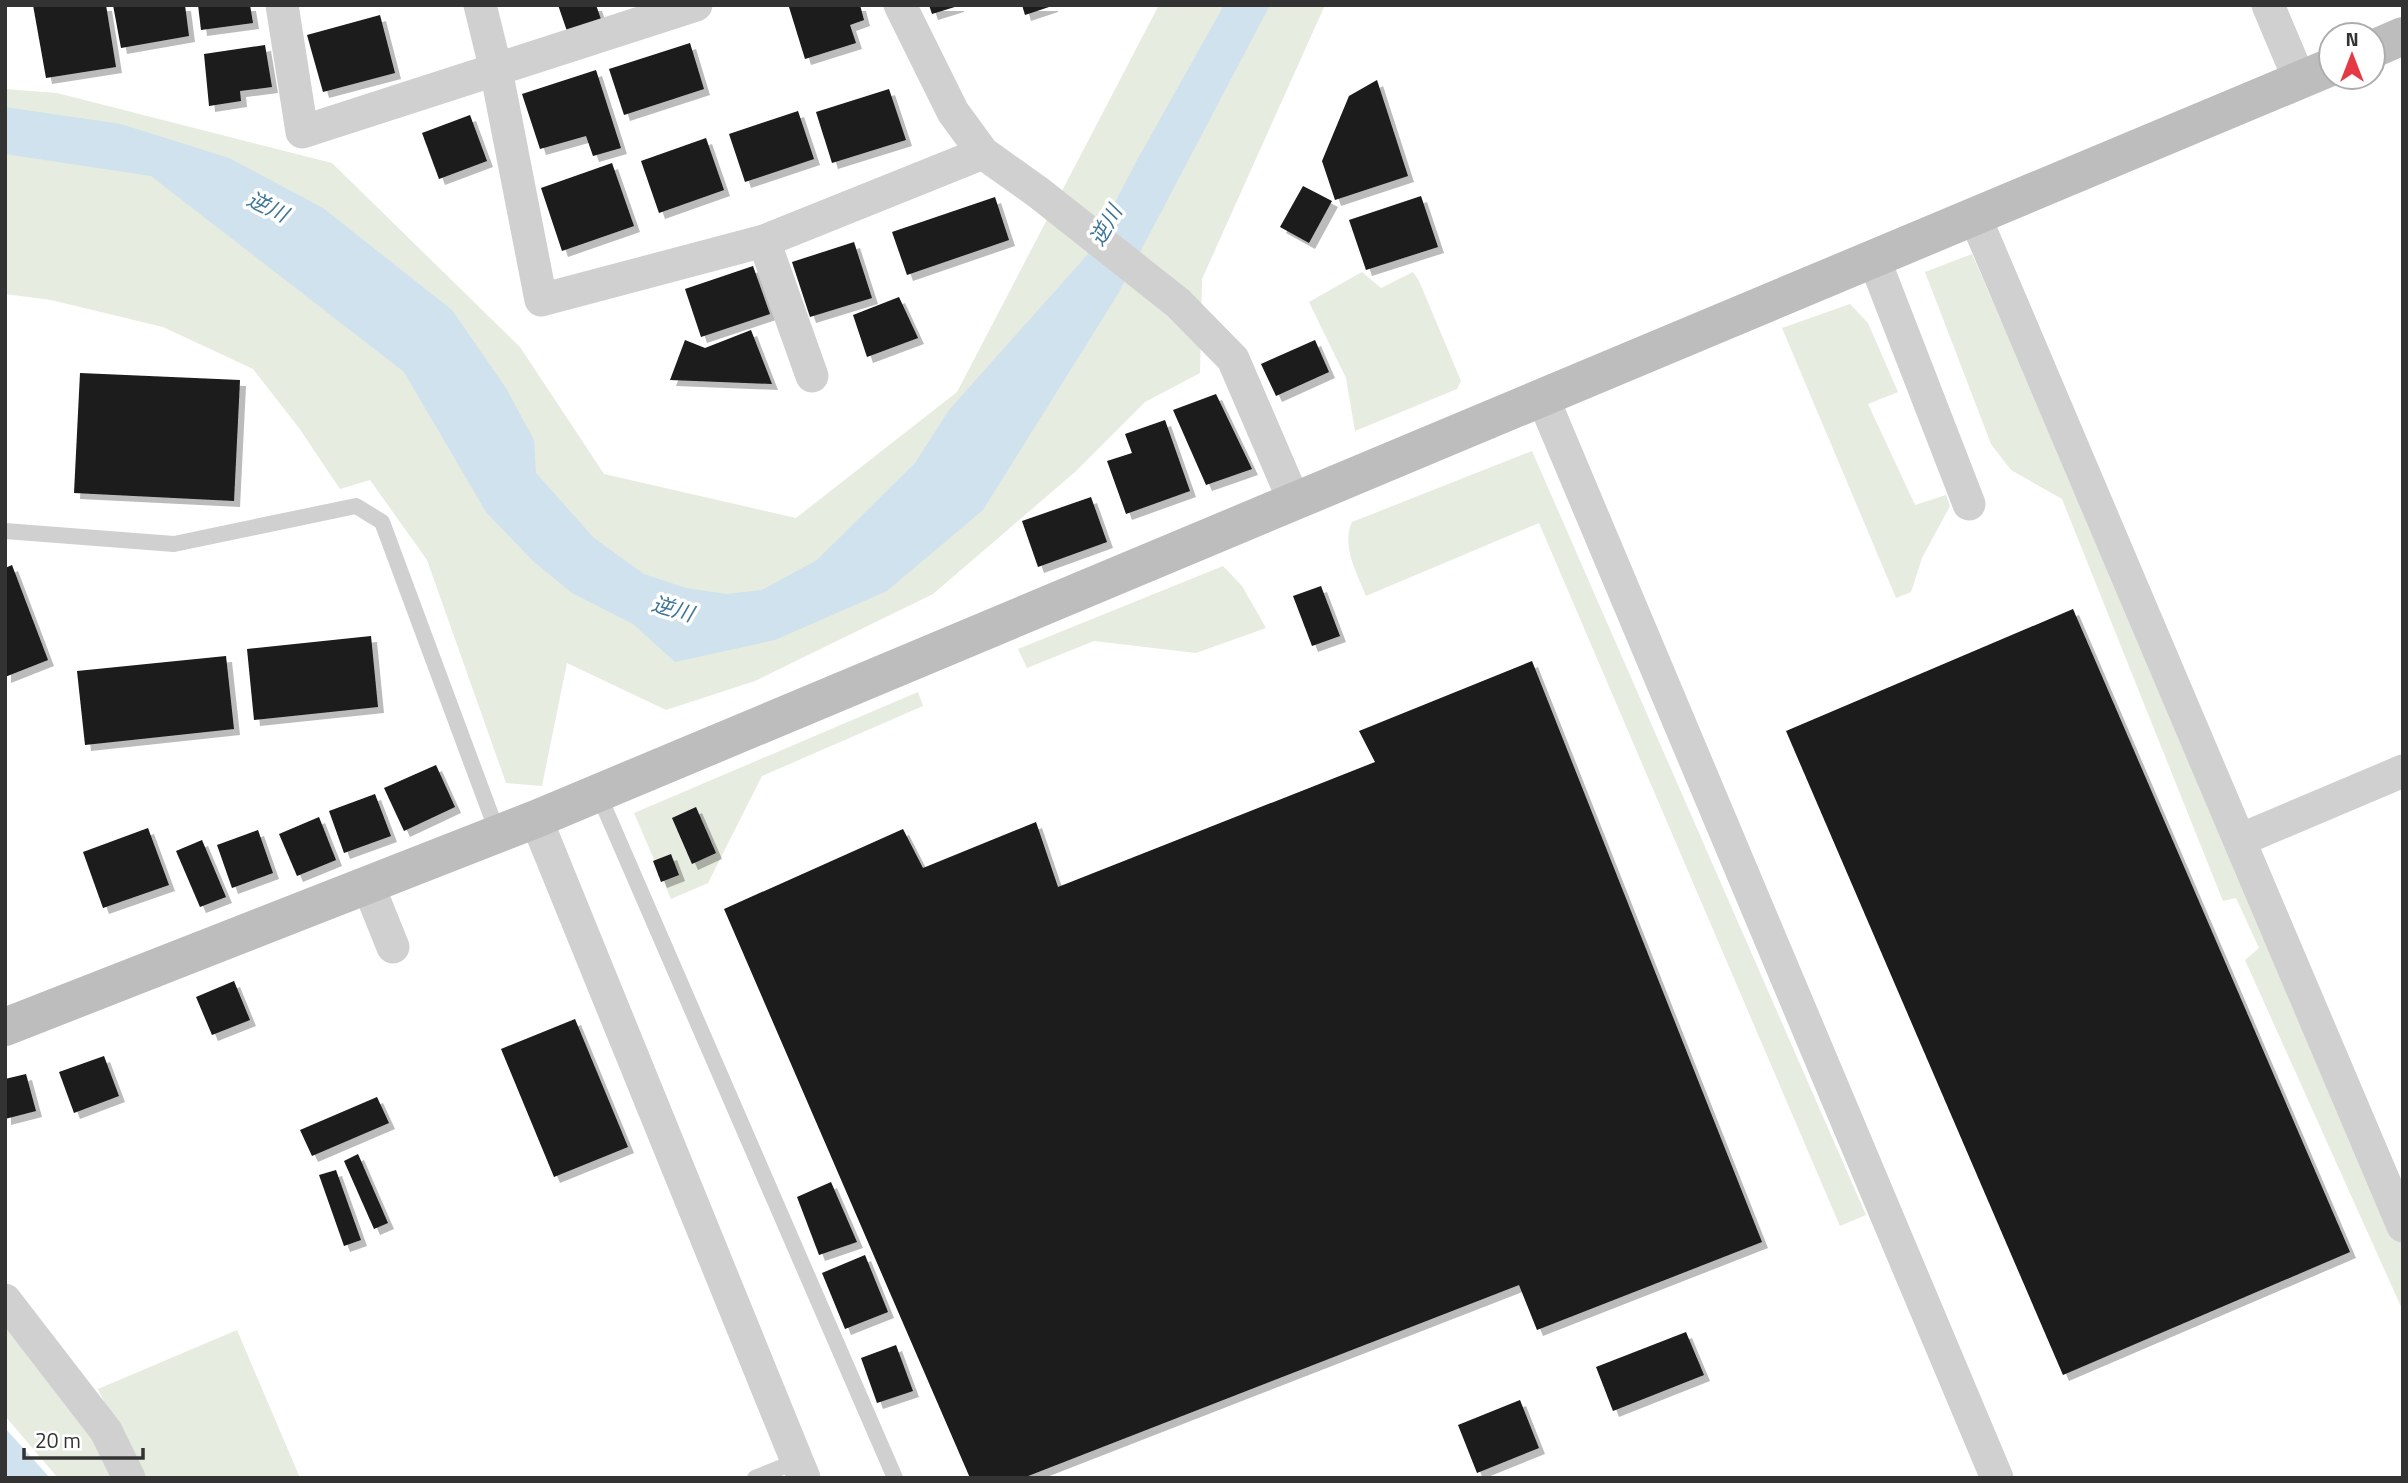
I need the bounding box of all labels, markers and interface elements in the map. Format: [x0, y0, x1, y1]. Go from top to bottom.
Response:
north arrow [2317, 21, 2387, 91]
text: N [2345, 24, 2359, 53]
water label: 逆川 [242, 182, 296, 230]
water label: 逆川 [1081, 197, 1130, 251]
water label: 逆川 [648, 587, 700, 630]
scale bar [24, 1416, 144, 1460]
text: 20 m [35, 1424, 81, 1456]

